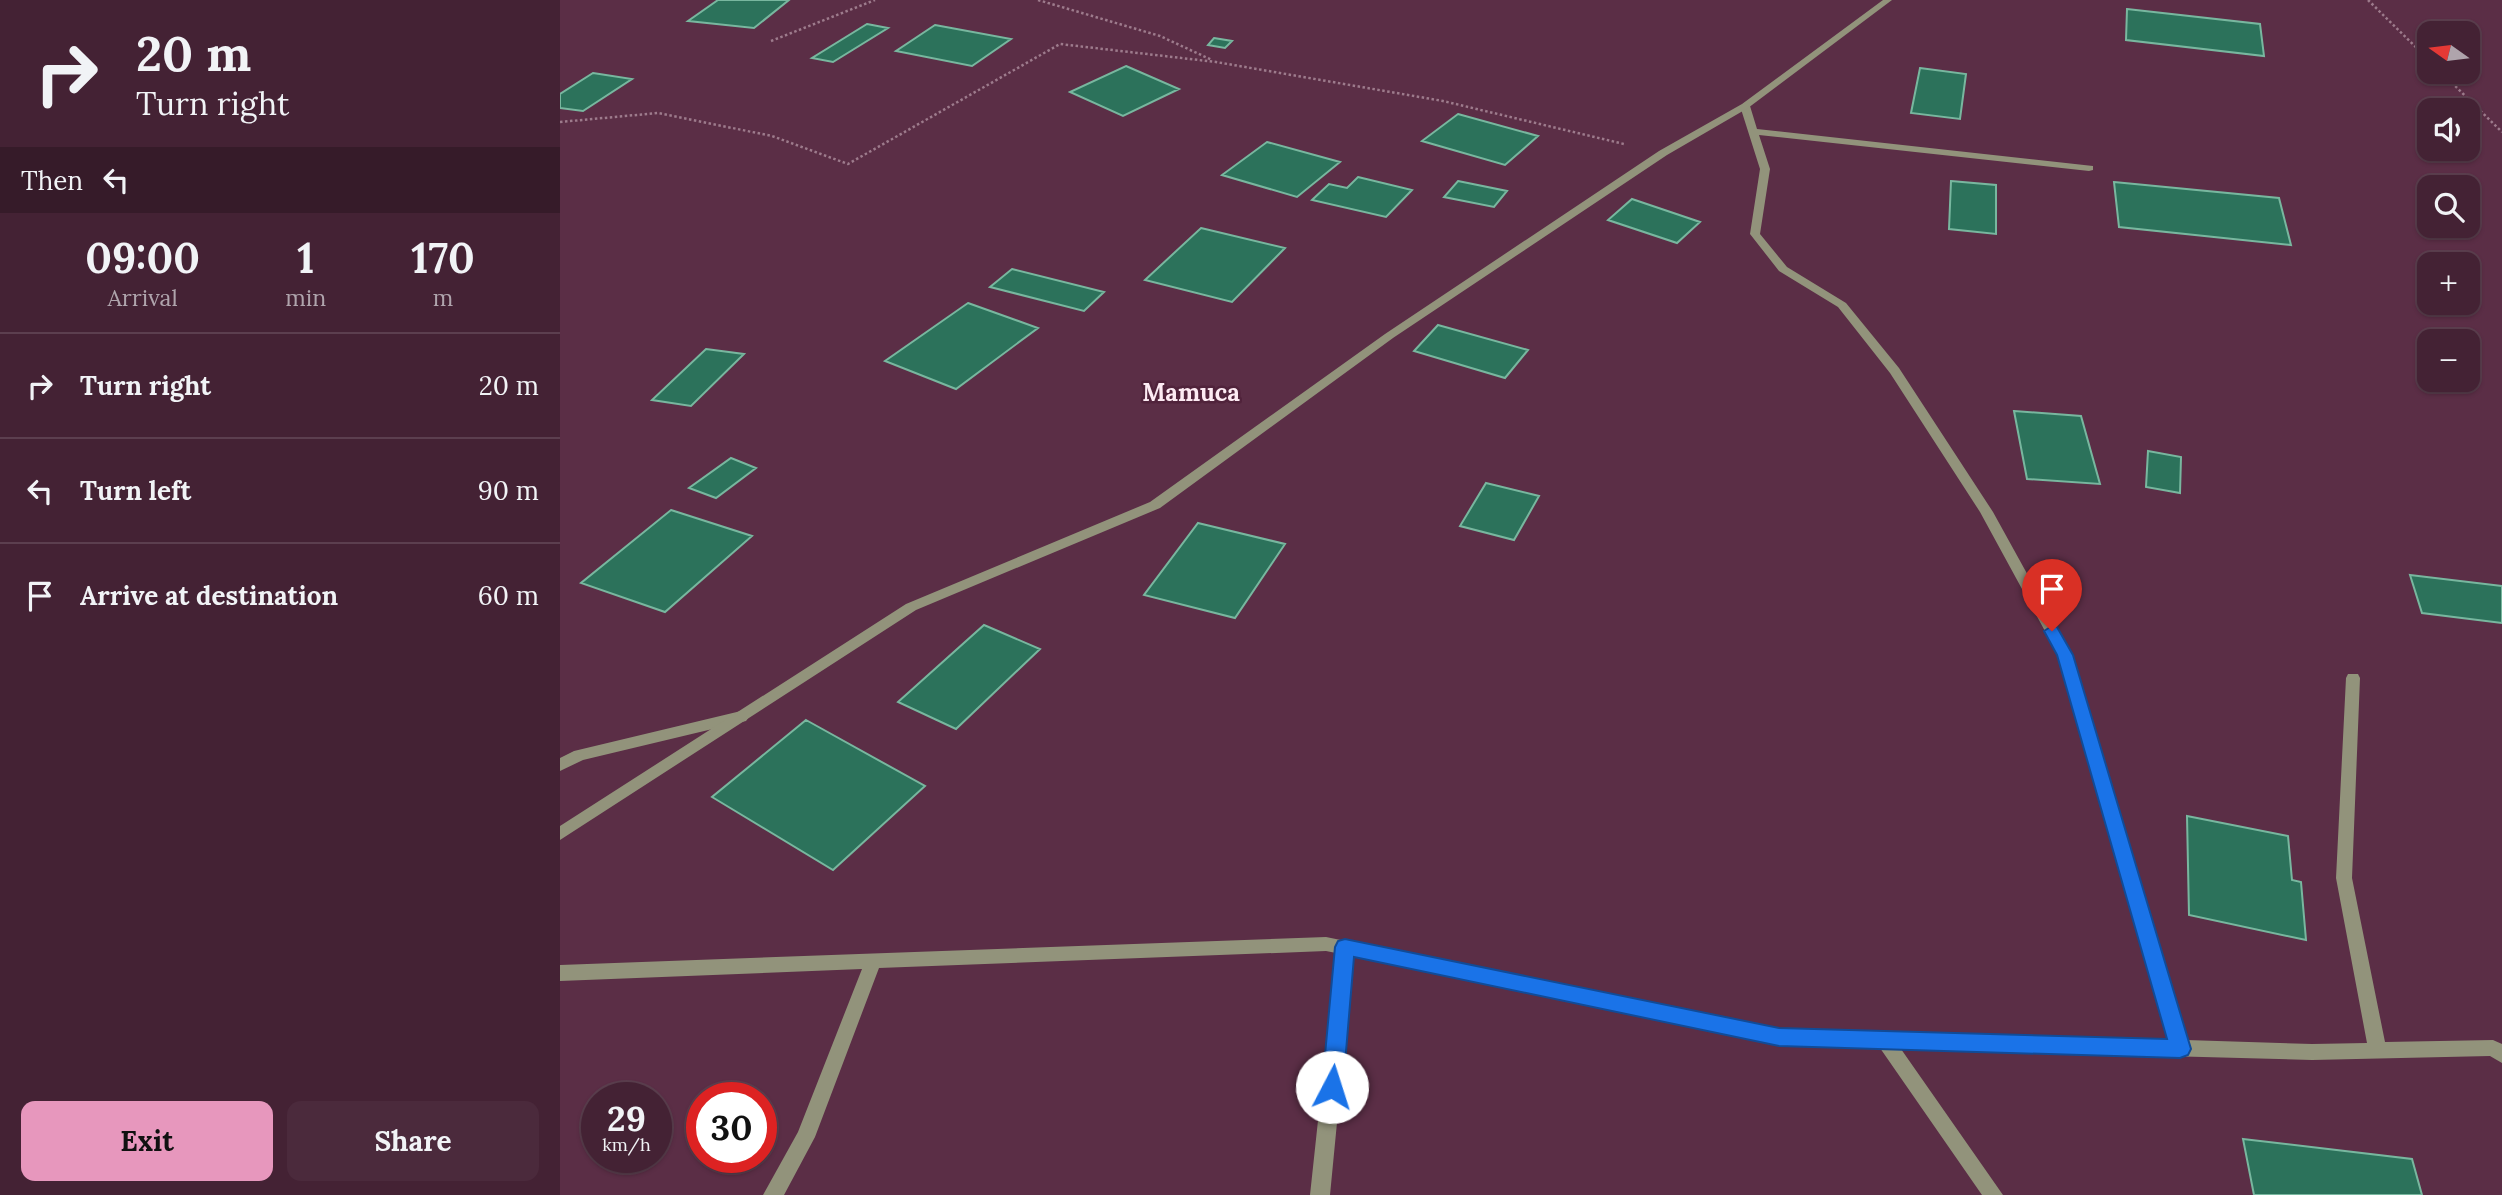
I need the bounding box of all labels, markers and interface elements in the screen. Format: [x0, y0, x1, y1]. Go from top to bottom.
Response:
north arrow [2417, 21, 2480, 84]
map controls [2417, 21, 2480, 392]
text: 20 m [136, 22, 251, 84]
icon: right [21, 28, 112, 119]
text: Turn right [136, 83, 289, 124]
button: sound [2417, 98, 2480, 161]
icon: left [97, 161, 135, 199]
text: Then [21, 164, 83, 197]
button: search [2417, 175, 2480, 238]
text: 09:00 [85, 231, 200, 285]
text: 1 [297, 231, 314, 285]
text: 170 [411, 231, 475, 285]
button: + [2417, 252, 2480, 315]
text: Arrival [107, 283, 178, 312]
text: min [285, 283, 326, 312]
text: m [433, 283, 453, 312]
button: − [2417, 329, 2480, 392]
icon: right [21, 367, 59, 405]
text: Turn right [80, 369, 211, 402]
text: 20 m [479, 369, 539, 402]
district label: Mamuca [1142, 377, 1240, 408]
icon: left [21, 472, 59, 510]
text: Turn left [80, 474, 191, 507]
text: 90 m [478, 474, 539, 507]
pin [2022, 559, 2082, 631]
icon: arrive [2033, 570, 2071, 608]
icon: arrive [21, 577, 59, 615]
text: Arrive at destination [80, 579, 338, 612]
text: 60 m [478, 579, 539, 612]
position arrow [1295, 1050, 1369, 1124]
speed limit sign: 30 [686, 1082, 777, 1173]
text: 29 [607, 1096, 646, 1141]
button: Exit [21, 1101, 273, 1181]
button: Share [287, 1101, 539, 1181]
text: km/h [602, 1133, 651, 1156]

